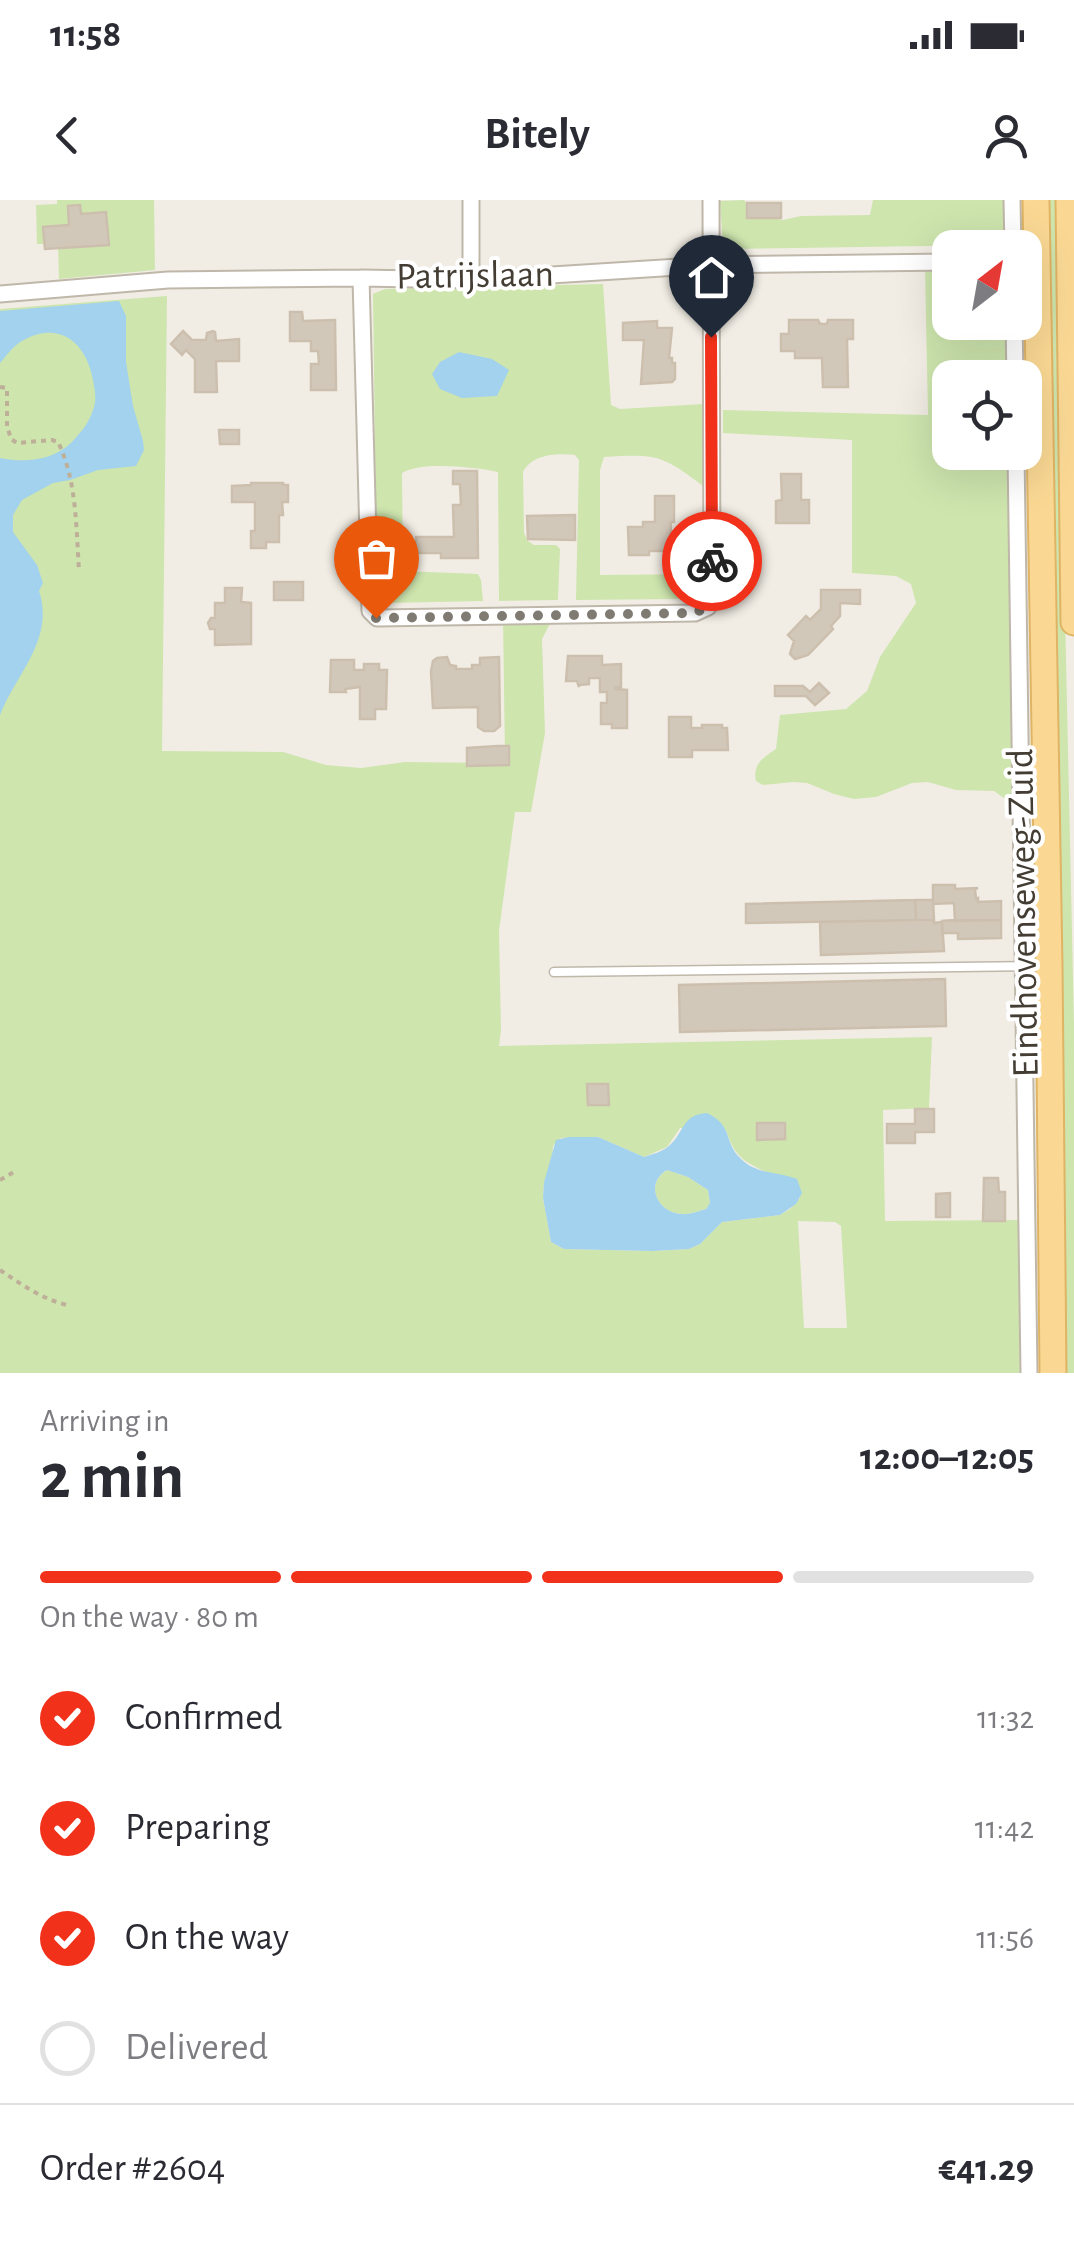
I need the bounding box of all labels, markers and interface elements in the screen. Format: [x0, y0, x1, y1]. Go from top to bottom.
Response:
text: 11:58 [50, 16, 121, 54]
icon: back [40, 108, 95, 163]
icon: person [979, 108, 1034, 163]
text: Bitely [484, 112, 590, 157]
north arrow [932, 230, 1042, 340]
map controls [932, 230, 1042, 470]
pin [669, 235, 754, 338]
icon: home [684, 250, 739, 305]
street label: Patrijslaan [396, 256, 554, 296]
button: locate [932, 360, 1042, 470]
courier [662, 511, 762, 611]
pin [334, 516, 419, 619]
icon: bag [349, 531, 404, 586]
icon: bike [685, 534, 740, 589]
street label: Eindhovenseweg-Zuid [1002, 748, 1046, 1078]
text: Arriving in [40, 1405, 169, 1437]
text: 12:00–12:05 [860, 1439, 1034, 1477]
text: 2 min [40, 1445, 184, 1510]
text: On the way · 80 m [40, 1601, 259, 1633]
icon: check [40, 1691, 95, 1746]
text: Confirmed [125, 1699, 282, 1737]
text: 11:32 [977, 1702, 1034, 1734]
icon: check [40, 1801, 95, 1856]
text: Preparing [125, 1809, 270, 1847]
text: 11:42 [975, 1812, 1034, 1844]
icon: check [40, 1911, 95, 1966]
text: On the way [125, 1919, 289, 1957]
text: 11:56 [976, 1922, 1034, 1954]
text: Delivered [125, 2029, 268, 2067]
text: Order #2604 [40, 2150, 225, 2188]
text: €41.29 [939, 2150, 1034, 2188]

